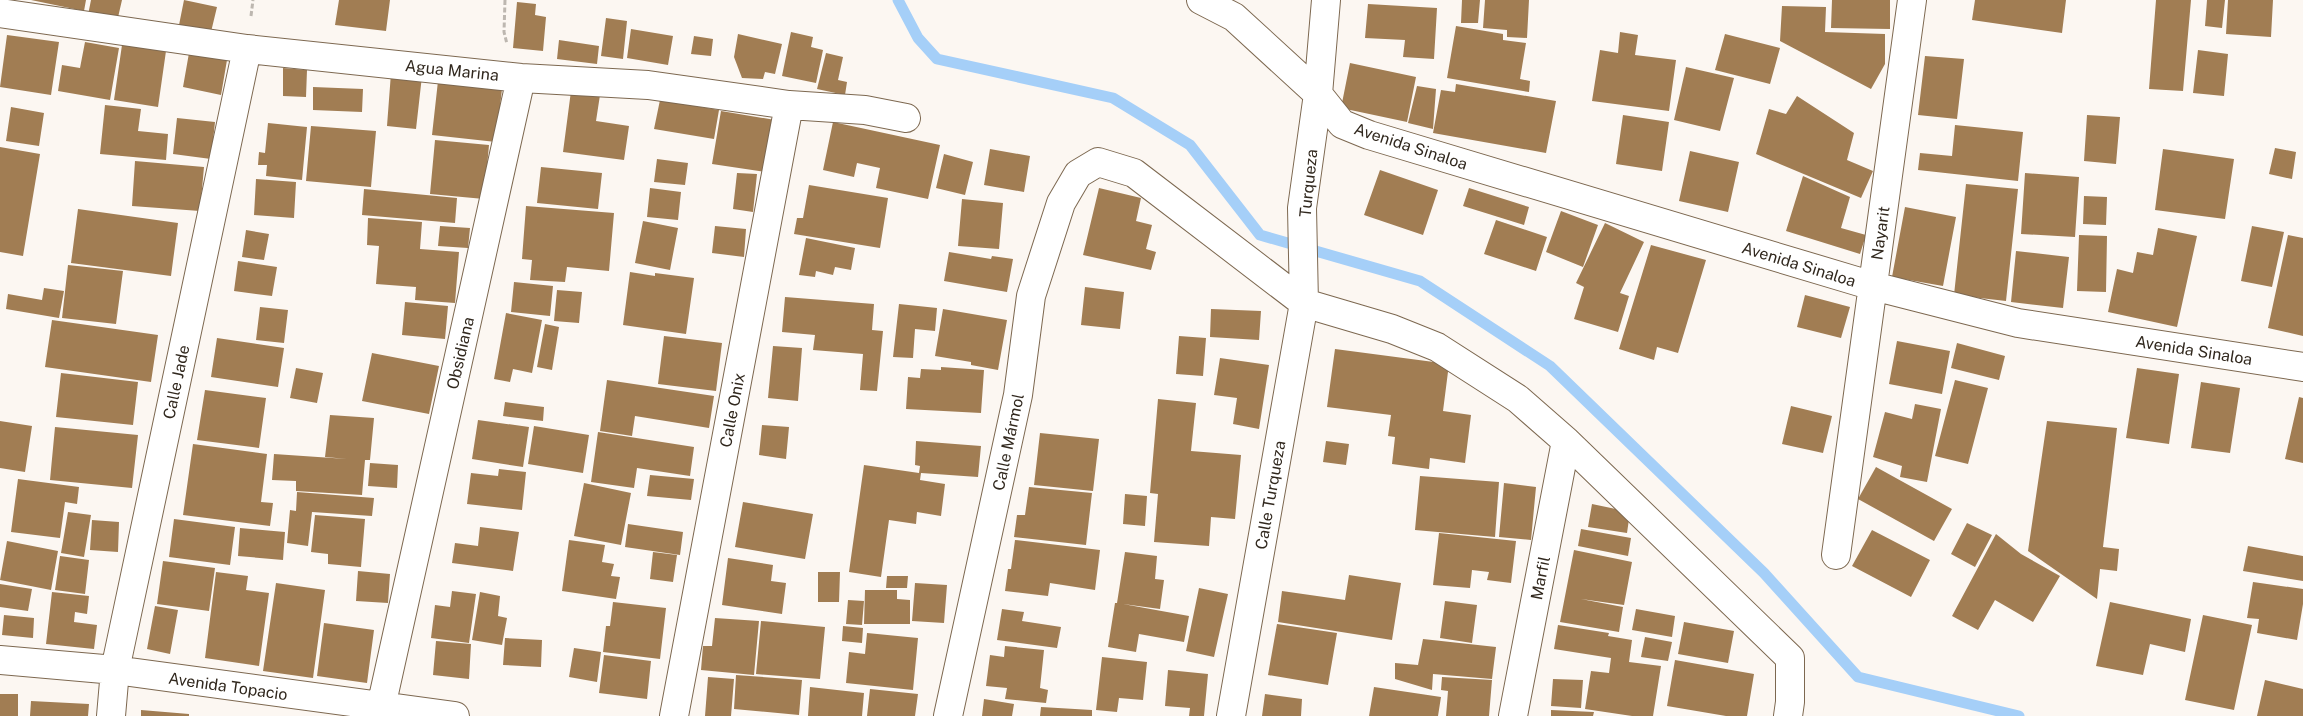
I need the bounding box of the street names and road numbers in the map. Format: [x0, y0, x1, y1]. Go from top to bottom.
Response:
street label: Agua Marina [404, 56, 500, 85]
street label: Avenida Sinaloa [1352, 119, 1470, 174]
street label: Turqueza [1295, 148, 1322, 218]
street label: Nayarit [1867, 205, 1894, 261]
street label: Avenida Sinaloa [1740, 238, 1858, 291]
street label: Obsidiana [443, 315, 478, 391]
street label: Avenida Sinaloa [2134, 332, 2254, 369]
street label: Calle Jade [159, 343, 194, 421]
street label: Calle Onix [716, 371, 749, 449]
street label: Calle Mármol [989, 392, 1028, 492]
street label: Calle Turqueza [1252, 439, 1289, 551]
street label: Marfil [1527, 554, 1554, 602]
street label: Avenida Topacio [167, 669, 289, 704]

